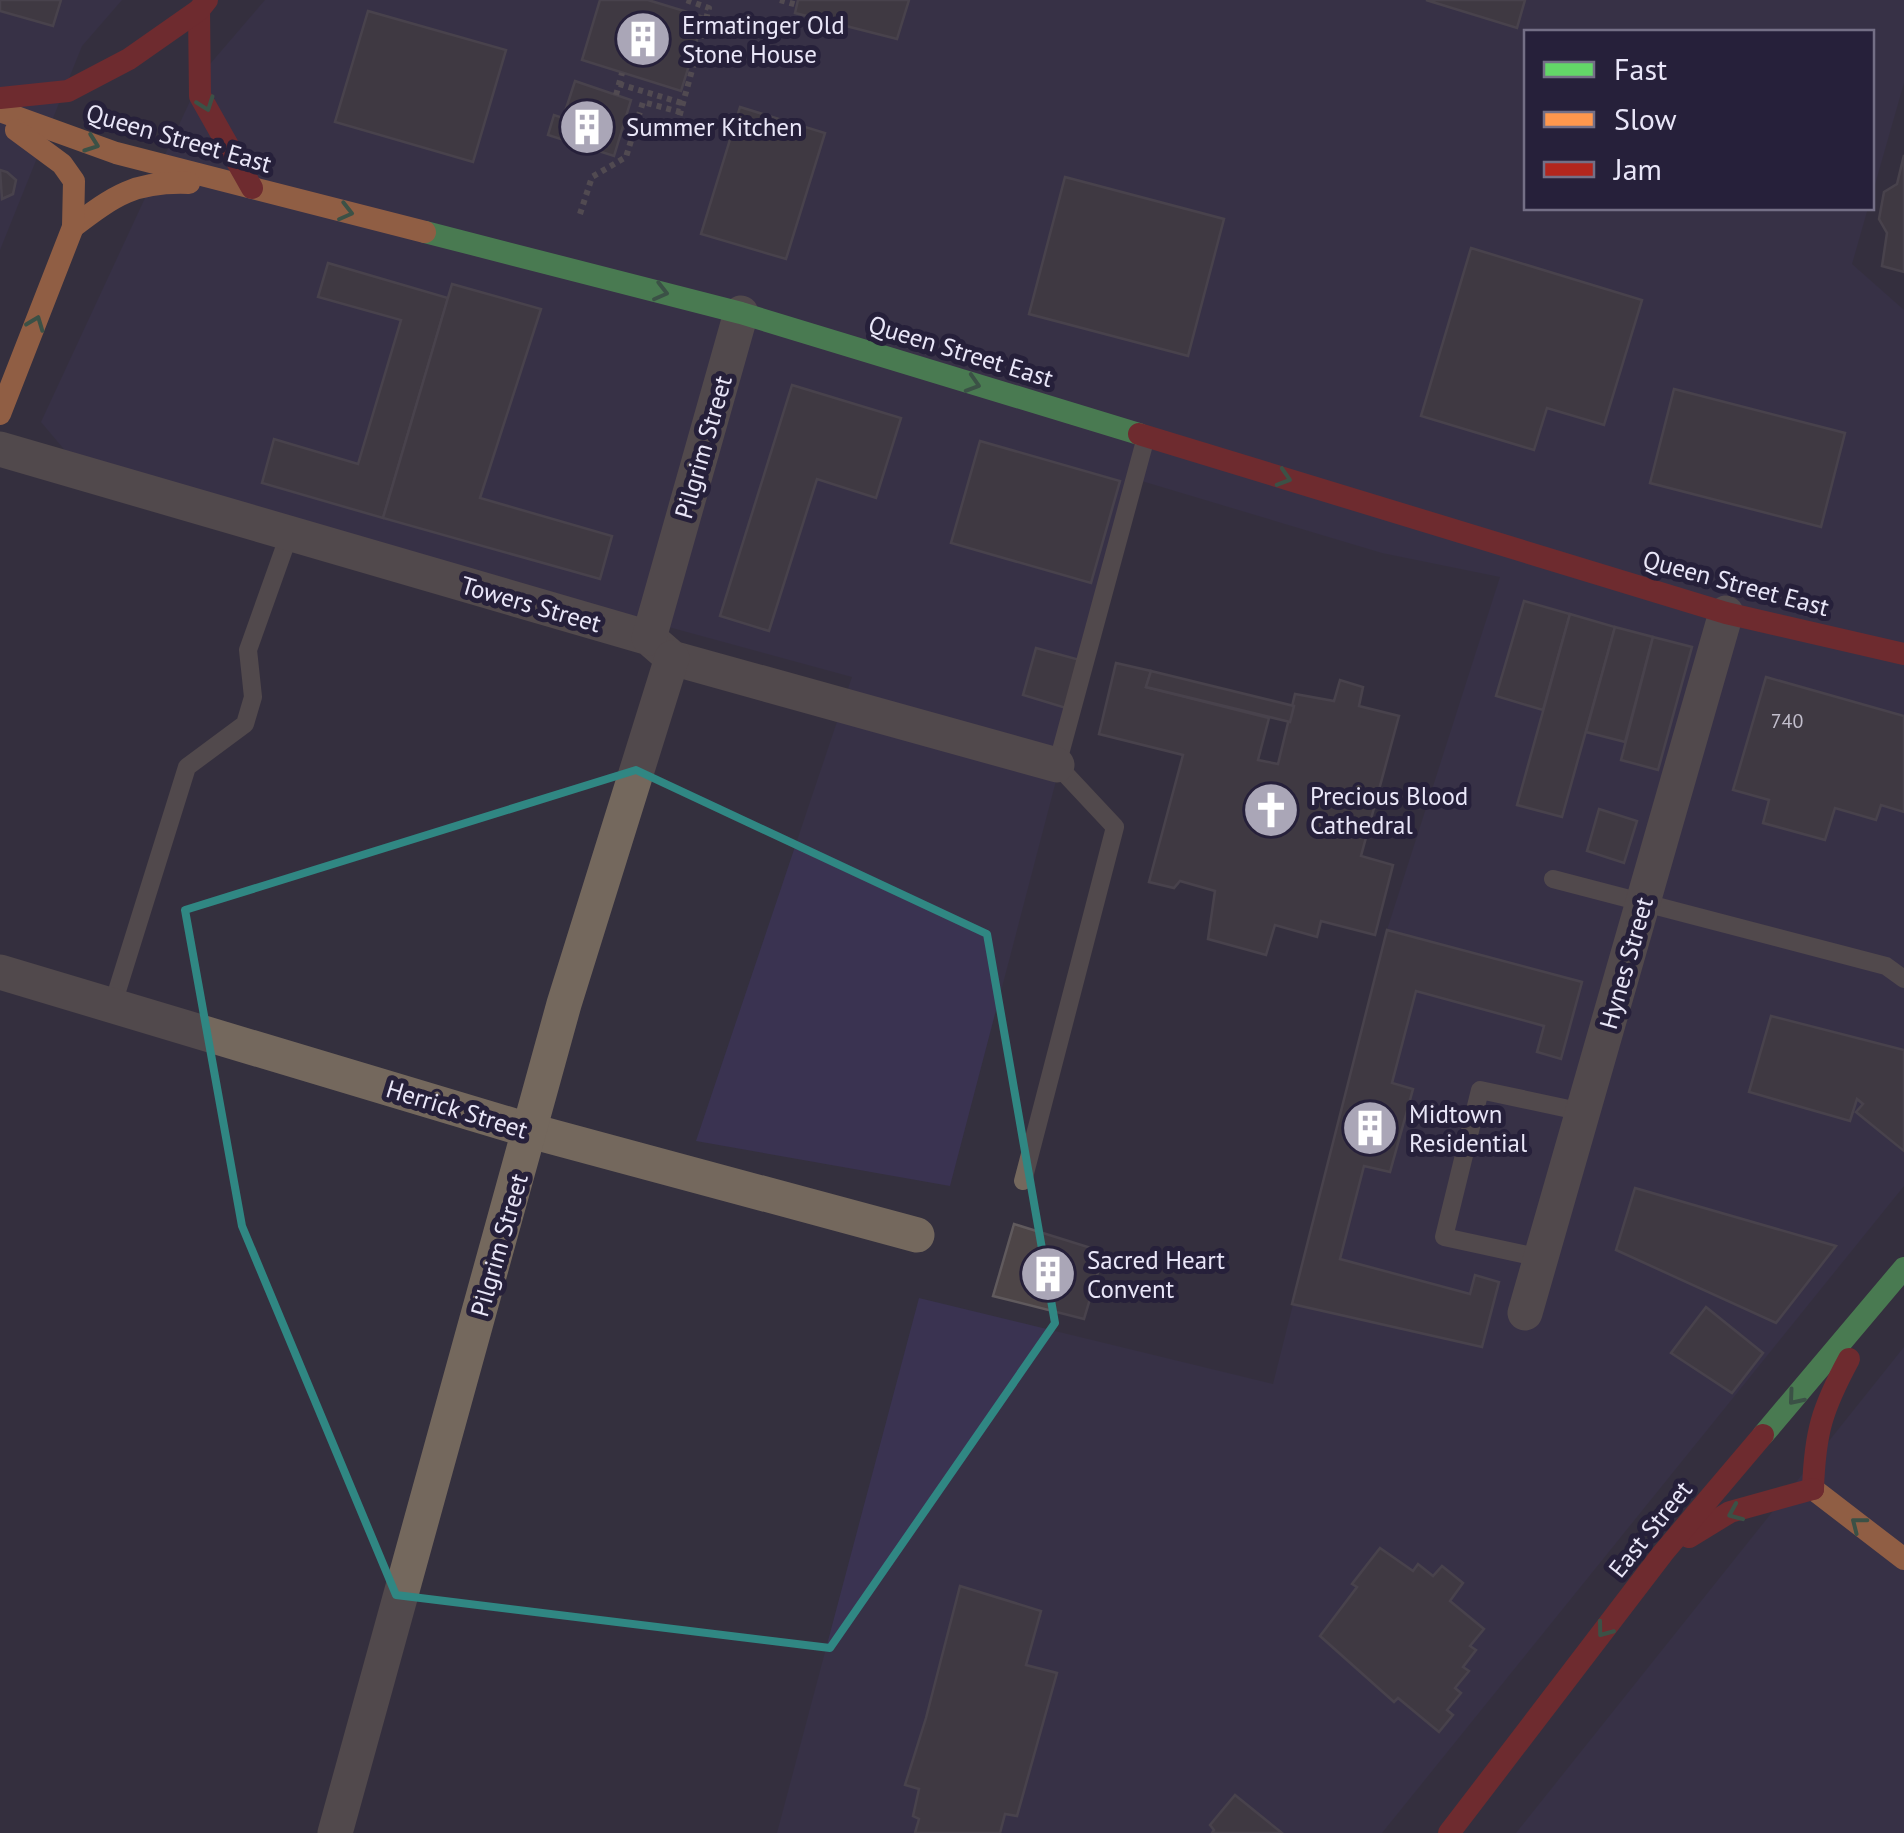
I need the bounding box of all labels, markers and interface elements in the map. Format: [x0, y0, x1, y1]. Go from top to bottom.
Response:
building icon: Ermatinger Old Stone House [613, 9, 673, 69]
place label: Ermatinger Old Stone House [682, 9, 845, 70]
legend [1524, 30, 1874, 210]
text: Fast [1614, 49, 1667, 88]
one-way arrow [194, 95, 215, 112]
street label: Queen Street East [83, 96, 276, 180]
building icon: Summer Kitchen [557, 97, 617, 157]
text: Slow [1614, 99, 1677, 138]
place label: Summer Kitchen [626, 111, 803, 143]
one-way arrow [82, 132, 99, 153]
text: Jam [1612, 149, 1662, 188]
one-way arrow [337, 201, 354, 222]
one-way arrow [652, 281, 669, 302]
street label: Queen Street East [865, 308, 1058, 394]
one-way arrow [24, 315, 44, 333]
street label: Pilgrim Street [667, 371, 739, 522]
one-way arrow [964, 372, 981, 393]
one-way arrow [1275, 466, 1292, 487]
street label: Queen Street East [1639, 543, 1833, 623]
street label: Towers Street [457, 569, 605, 639]
house number: 740 [1771, 708, 1803, 734]
church icon: Precious Blood Cathedral [1241, 780, 1301, 840]
place label: Precious Blood Cathedral [1310, 780, 1468, 841]
street label: Hynes Street [1592, 893, 1660, 1033]
street label: Herrick Street [382, 1072, 532, 1146]
building icon: Midtown Residential [1340, 1098, 1400, 1158]
place label: Midtown Residential [1409, 1098, 1528, 1159]
street label: Pilgrim Street [463, 1169, 535, 1320]
building icon: Sacred Heart Convent [1018, 1244, 1078, 1304]
place label: Sacred Heart Convent [1087, 1244, 1225, 1305]
one-way arrow [1789, 1387, 1807, 1405]
street label: East Street [1601, 1474, 1699, 1584]
one-way arrow [1727, 1501, 1745, 1521]
one-way arrow [1852, 1518, 1870, 1535]
one-way arrow [1598, 1619, 1616, 1637]

